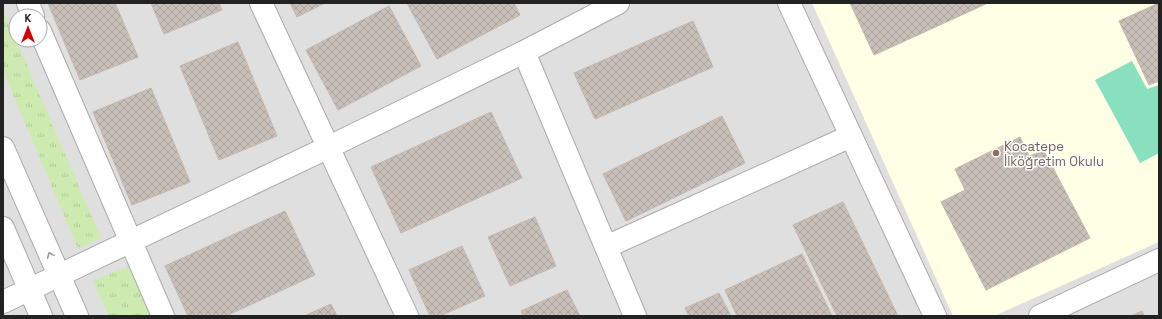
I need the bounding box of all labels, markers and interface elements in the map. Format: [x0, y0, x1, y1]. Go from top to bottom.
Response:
north arrow [8, 8, 48, 48]
text: K [25, 11, 32, 25]
place label: Kocatepe İlköğretim Okulu [1004, 138, 1104, 170]
marker: Kocatepe İlköğretim Okulu [991, 148, 1001, 158]
one-way arrow [47, 251, 55, 258]

